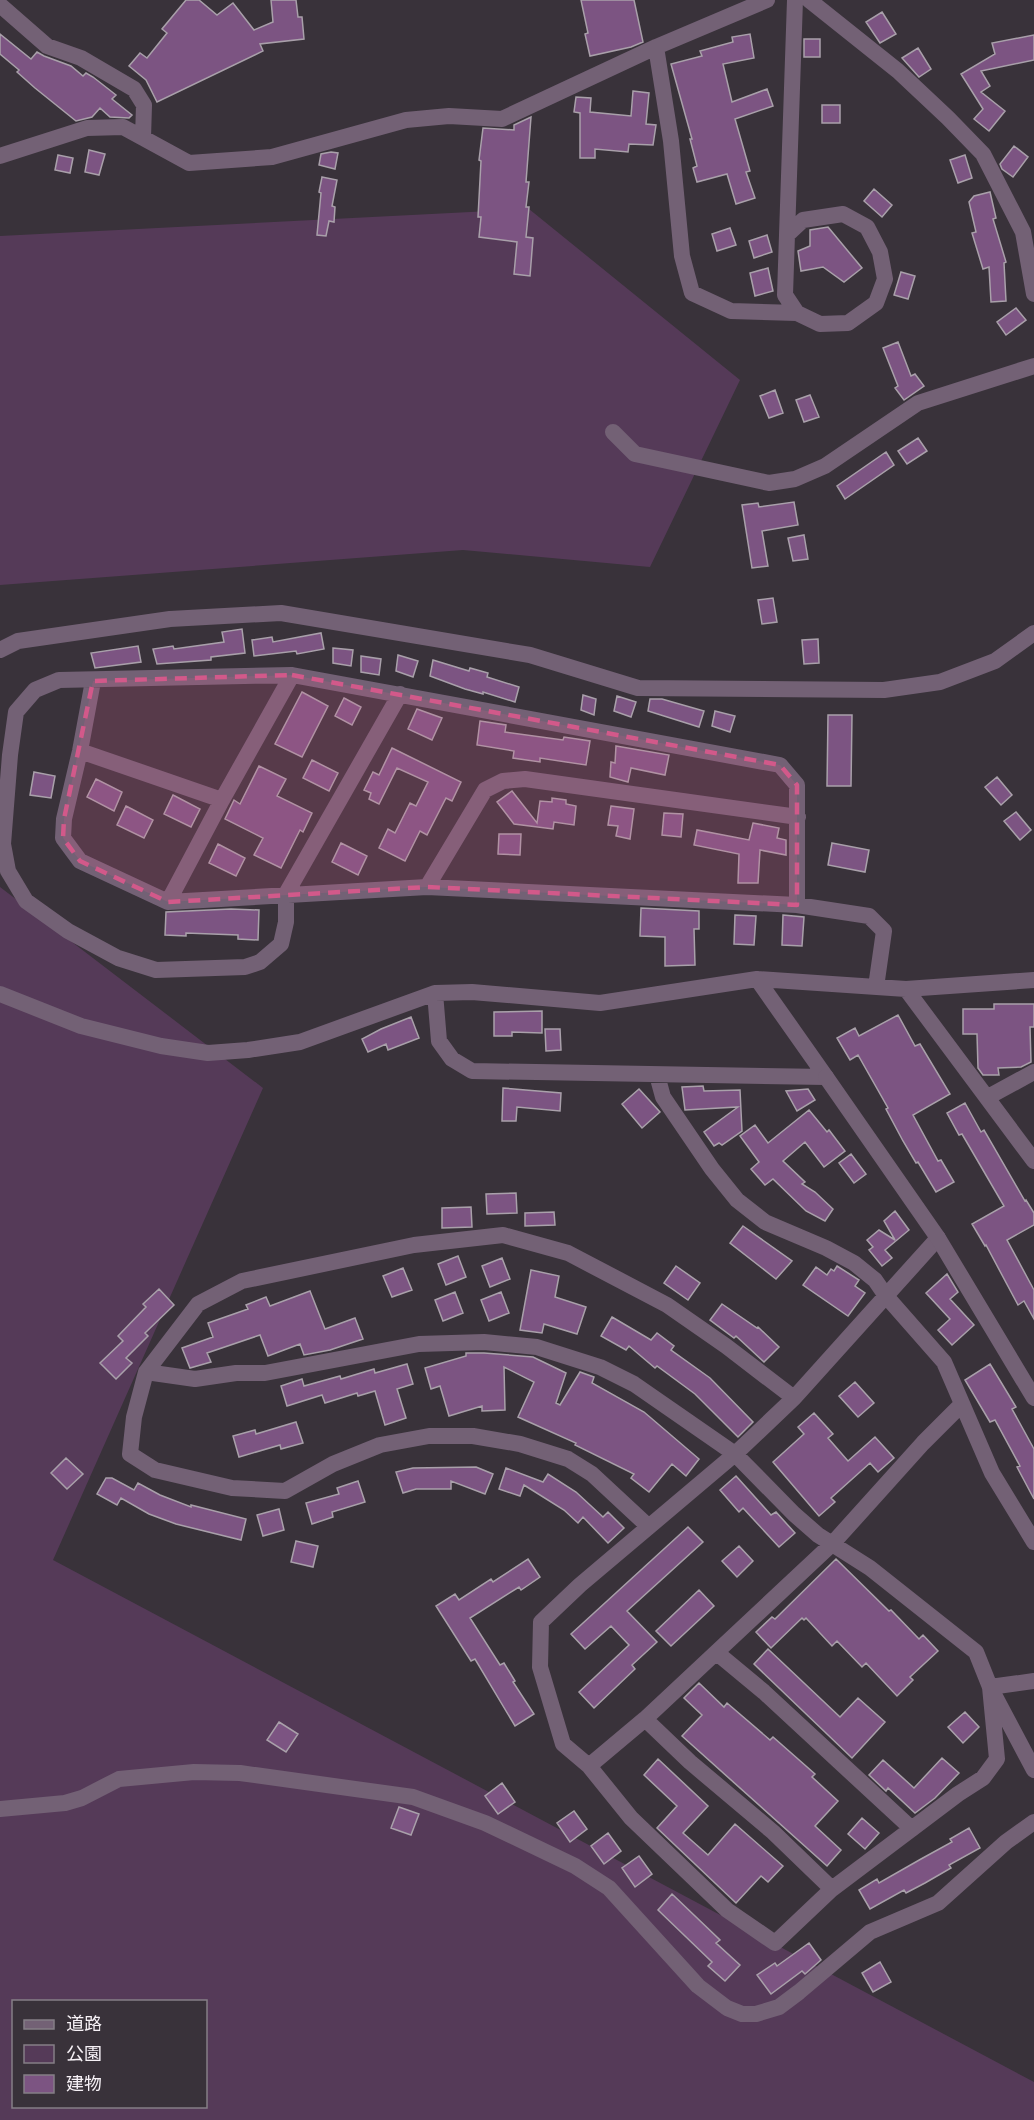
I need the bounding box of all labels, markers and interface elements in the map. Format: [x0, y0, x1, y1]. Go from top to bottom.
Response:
legend [12, 2000, 207, 2108]
text: 道路 [66, 2011, 102, 2035]
text: 公園 [66, 2041, 102, 2065]
text: 建物 [66, 2071, 102, 2095]

